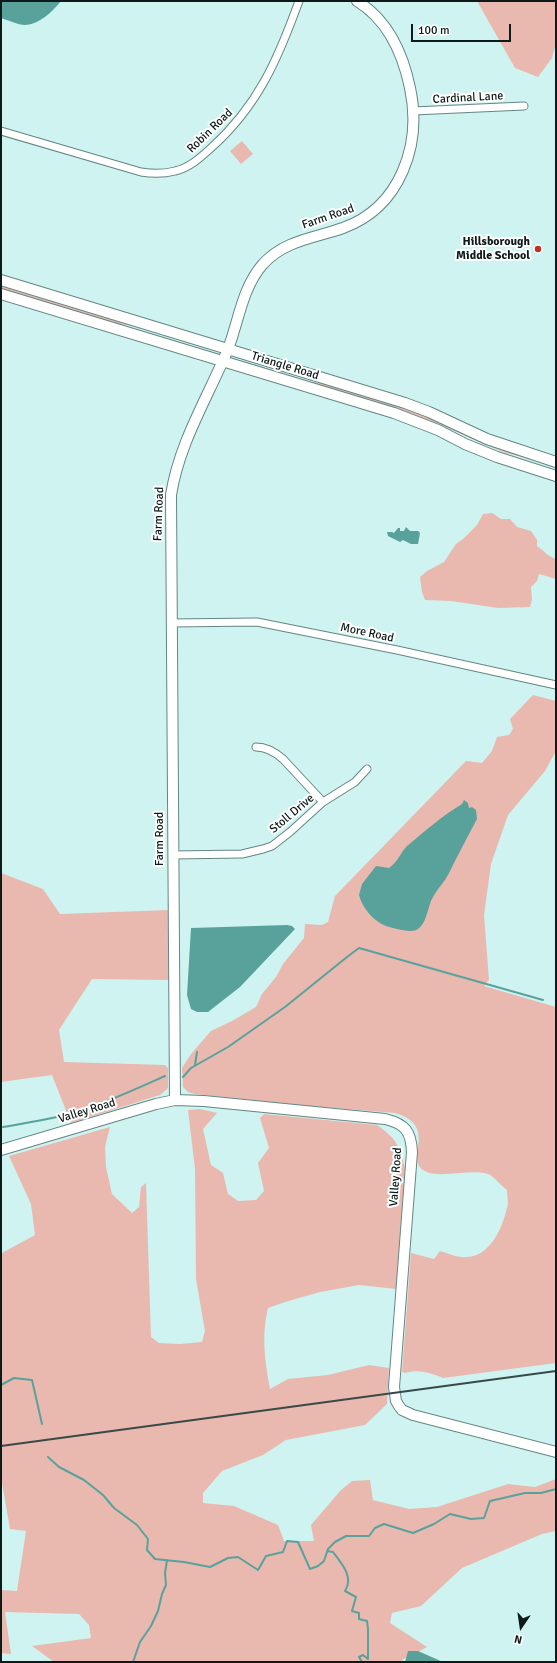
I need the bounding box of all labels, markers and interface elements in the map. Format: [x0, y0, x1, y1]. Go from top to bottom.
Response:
scale bar [413, 16, 513, 42]
text: 100 m [418, 23, 450, 38]
street label: Cardinal Lane [432, 89, 504, 107]
street label: Robin Road [184, 106, 236, 156]
street label: Farm Road [300, 201, 356, 233]
place label: Hillsborough Middle School [456, 235, 530, 263]
marker: Hillsborough Middle School [533, 244, 543, 254]
street label: Triangle Road [249, 349, 321, 383]
street label: Farm Road [151, 487, 167, 541]
street label: More Road [339, 620, 395, 646]
street label: Stoll Drive [267, 791, 317, 837]
street label: Farm Road [153, 812, 167, 866]
street label: Valley Road [57, 1095, 117, 1127]
street label: Valley Road [387, 1147, 405, 1207]
north arrow [501, 1607, 541, 1647]
text: N [513, 1632, 523, 1646]

